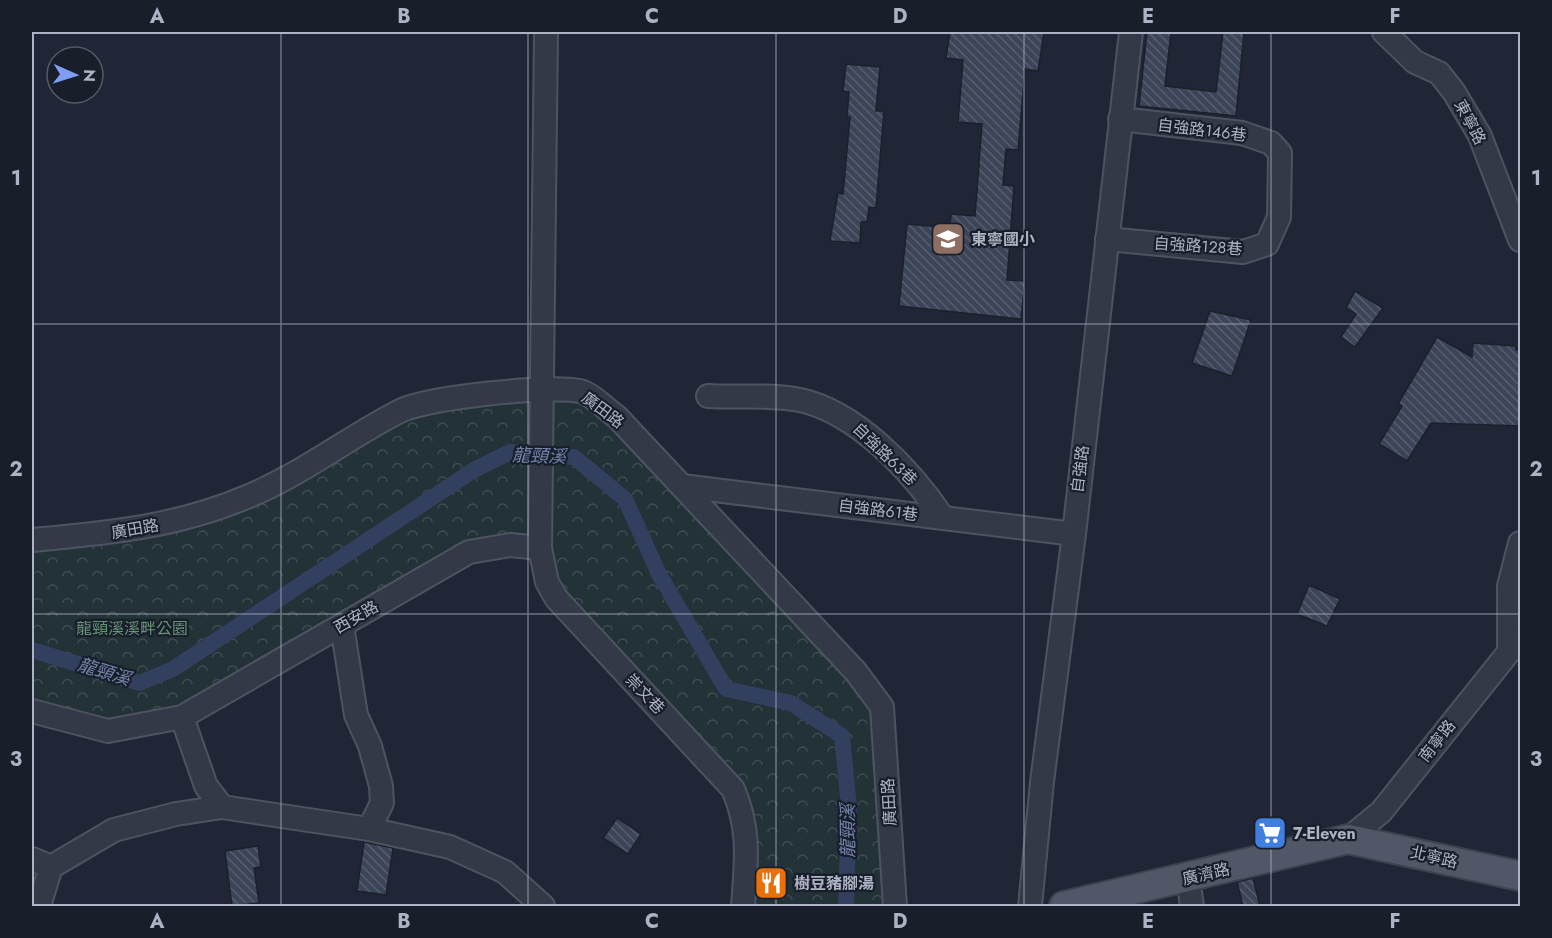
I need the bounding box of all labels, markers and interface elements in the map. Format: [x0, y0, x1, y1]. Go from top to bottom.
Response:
text: A [149, 2, 165, 31]
text: B [397, 2, 411, 31]
text: C [645, 2, 659, 31]
text: D [893, 2, 907, 31]
text: E [1142, 2, 1154, 31]
text: F [1389, 2, 1401, 31]
north arrow [45, 45, 105, 105]
text: N [78, 69, 101, 83]
street label: 東寧路 [1449, 95, 1491, 149]
street label: 自強路146巷 [1156, 113, 1248, 147]
text: 1 [11, 164, 21, 193]
text: 1 [1531, 164, 1541, 193]
school or university icon: 東寧國小 [930, 221, 966, 257]
place label: 東寧國小 [971, 228, 1035, 251]
street label: 自強路128巷 [1153, 231, 1243, 261]
street label: 廣田路 [577, 386, 629, 434]
street label: 自強路63巷 [848, 417, 922, 491]
water label: 龍頸溪 [512, 442, 569, 470]
street label: 自強路 [1066, 444, 1094, 494]
text: 2 [9, 455, 23, 484]
text: 2 [1529, 455, 1543, 484]
street label: 自強路61巷 [837, 494, 919, 526]
street label: 廣田路 [109, 514, 161, 544]
street label: 西安路 [329, 595, 383, 639]
park label: 龍頸溪溪畔公園 [76, 617, 188, 640]
water label: 龍頸溪 [74, 652, 136, 693]
street label: 崇文巷 [620, 669, 670, 719]
street label: 南寧路 [1413, 715, 1461, 767]
text: 3 [10, 745, 22, 774]
text: 3 [1530, 745, 1542, 774]
street label: 廣田路 [876, 777, 902, 827]
water label: 龍頸溪 [835, 801, 861, 858]
supermarket icon: 7-Eleven [1252, 815, 1288, 851]
place label: 7-Eleven [1293, 822, 1356, 845]
street label: 北寧路 [1408, 840, 1460, 874]
street label: 廣濟路 [1180, 857, 1232, 891]
restaurant icon: 樹豆豬腳湯 [753, 865, 789, 901]
place label: 樹豆豬腳湯 [794, 872, 874, 895]
text: A [149, 907, 165, 936]
text: B [397, 907, 411, 936]
text: C [645, 907, 659, 936]
text: D [893, 907, 907, 936]
text: E [1142, 907, 1154, 936]
text: F [1389, 907, 1401, 936]

